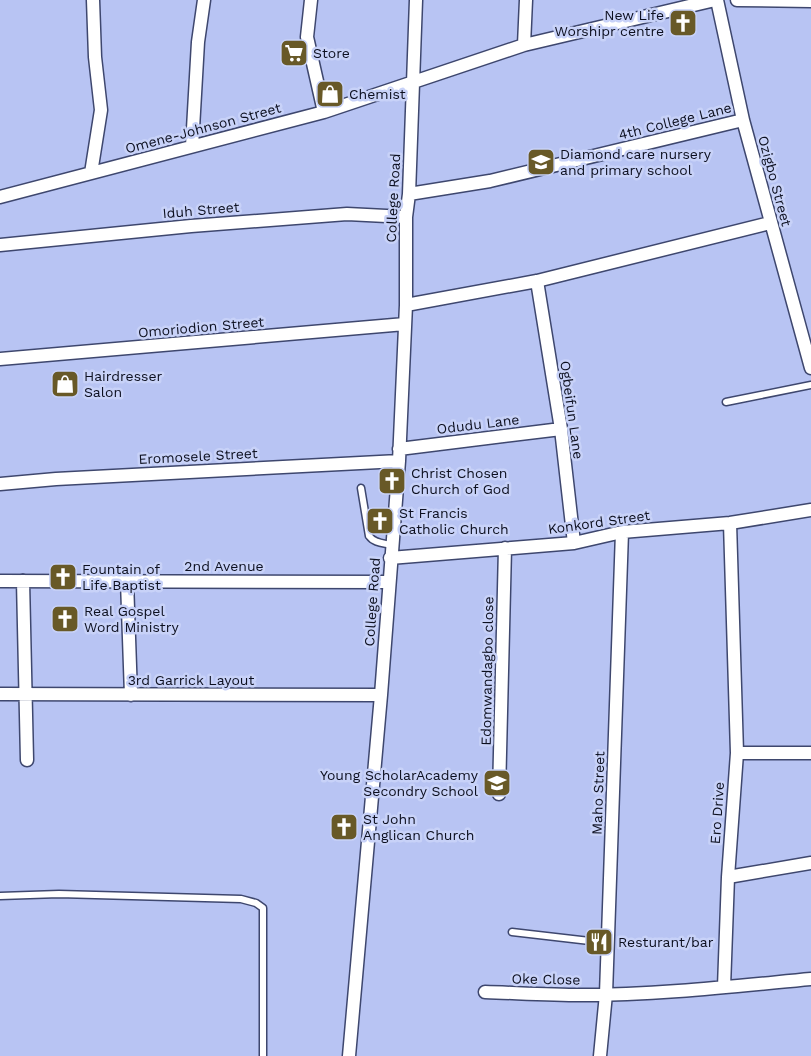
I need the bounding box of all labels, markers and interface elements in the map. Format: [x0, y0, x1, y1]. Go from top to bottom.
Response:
place label: New Life Worshipr centre [555, 7, 664, 39]
church icon: New Life Worshipr centre [668, 8, 698, 38]
supermarket icon: Store [279, 38, 309, 68]
place label: Store [313, 45, 350, 61]
shop icon: Chemist [315, 79, 345, 109]
place label: Chemist [349, 86, 406, 102]
street label: Omene-Johnson Street [123, 99, 283, 157]
street label: 4th College Lane [617, 99, 733, 143]
street label: Ozigbo Street [755, 134, 795, 228]
place label: Diamond care nursery and primary school [560, 146, 712, 178]
school or university icon: Diamond care nursery and primary school [526, 147, 556, 177]
street label: College Road [383, 153, 403, 243]
street label: Iduh Street [162, 199, 240, 221]
street label: Omoriodion Street [137, 314, 265, 340]
street label: Ogbeifun Lane [557, 360, 587, 460]
place label: Hairdresser Salon [84, 368, 163, 400]
shop icon: Hairdresser Salon [50, 369, 80, 399]
street label: Odudu Lane [436, 411, 520, 437]
street label: Eromosele Street [138, 445, 258, 467]
place label: Christ Chosen Church of God [411, 465, 510, 497]
church icon: Christ Chosen Church of God [377, 466, 407, 496]
place label: St Francis Catholic Church [399, 505, 509, 537]
church icon: St Francis Catholic Church [365, 506, 395, 536]
street label: Konkord Street [547, 507, 651, 537]
street label: College Road [361, 557, 383, 647]
street label: 2nd Avenue [184, 558, 264, 574]
place label: Fountain of Life Baptist [82, 561, 161, 593]
church icon: Fountain of Life Baptist [48, 562, 78, 592]
street label: Edomwandagbo close [478, 596, 496, 746]
place label: Real Gospel Word Ministry [84, 603, 179, 635]
church icon: Real Gospel Word Ministry [50, 604, 80, 634]
street label: 3rd Garrick Layout [128, 672, 254, 688]
street label: Maho Street [589, 751, 607, 835]
place label: Young ScholarAcademy Secondry School [320, 767, 479, 799]
school or university icon: Young ScholarAcademy Secondry School [482, 768, 512, 798]
street label: Ero Drive [707, 781, 727, 845]
place label: St John Anglican Church [363, 811, 474, 843]
church icon: St John Anglican Church [329, 812, 359, 842]
restaurant icon: Resturant/bar [584, 927, 614, 957]
place label: Resturant/bar [618, 934, 714, 950]
street label: Oke Close [512, 970, 580, 988]

